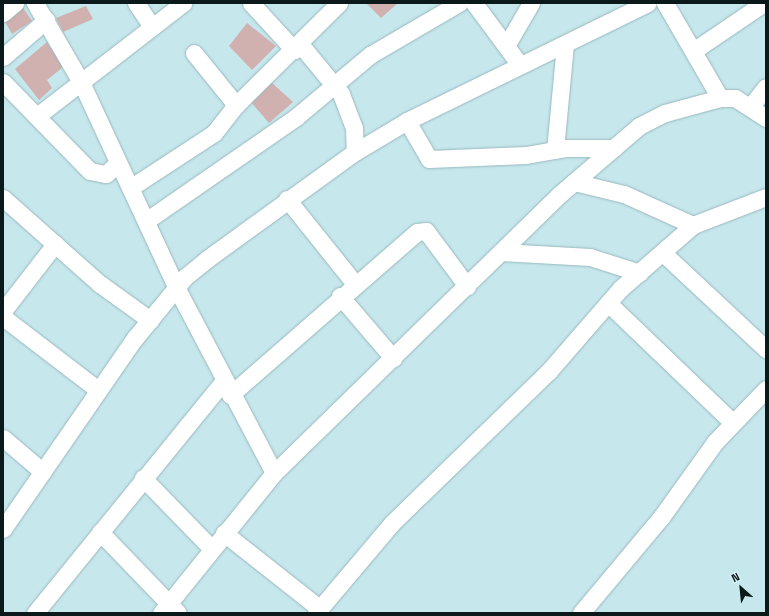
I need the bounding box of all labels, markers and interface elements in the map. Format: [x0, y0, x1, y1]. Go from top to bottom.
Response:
north arrow [721, 568, 761, 608]
text: N [729, 569, 742, 585]

